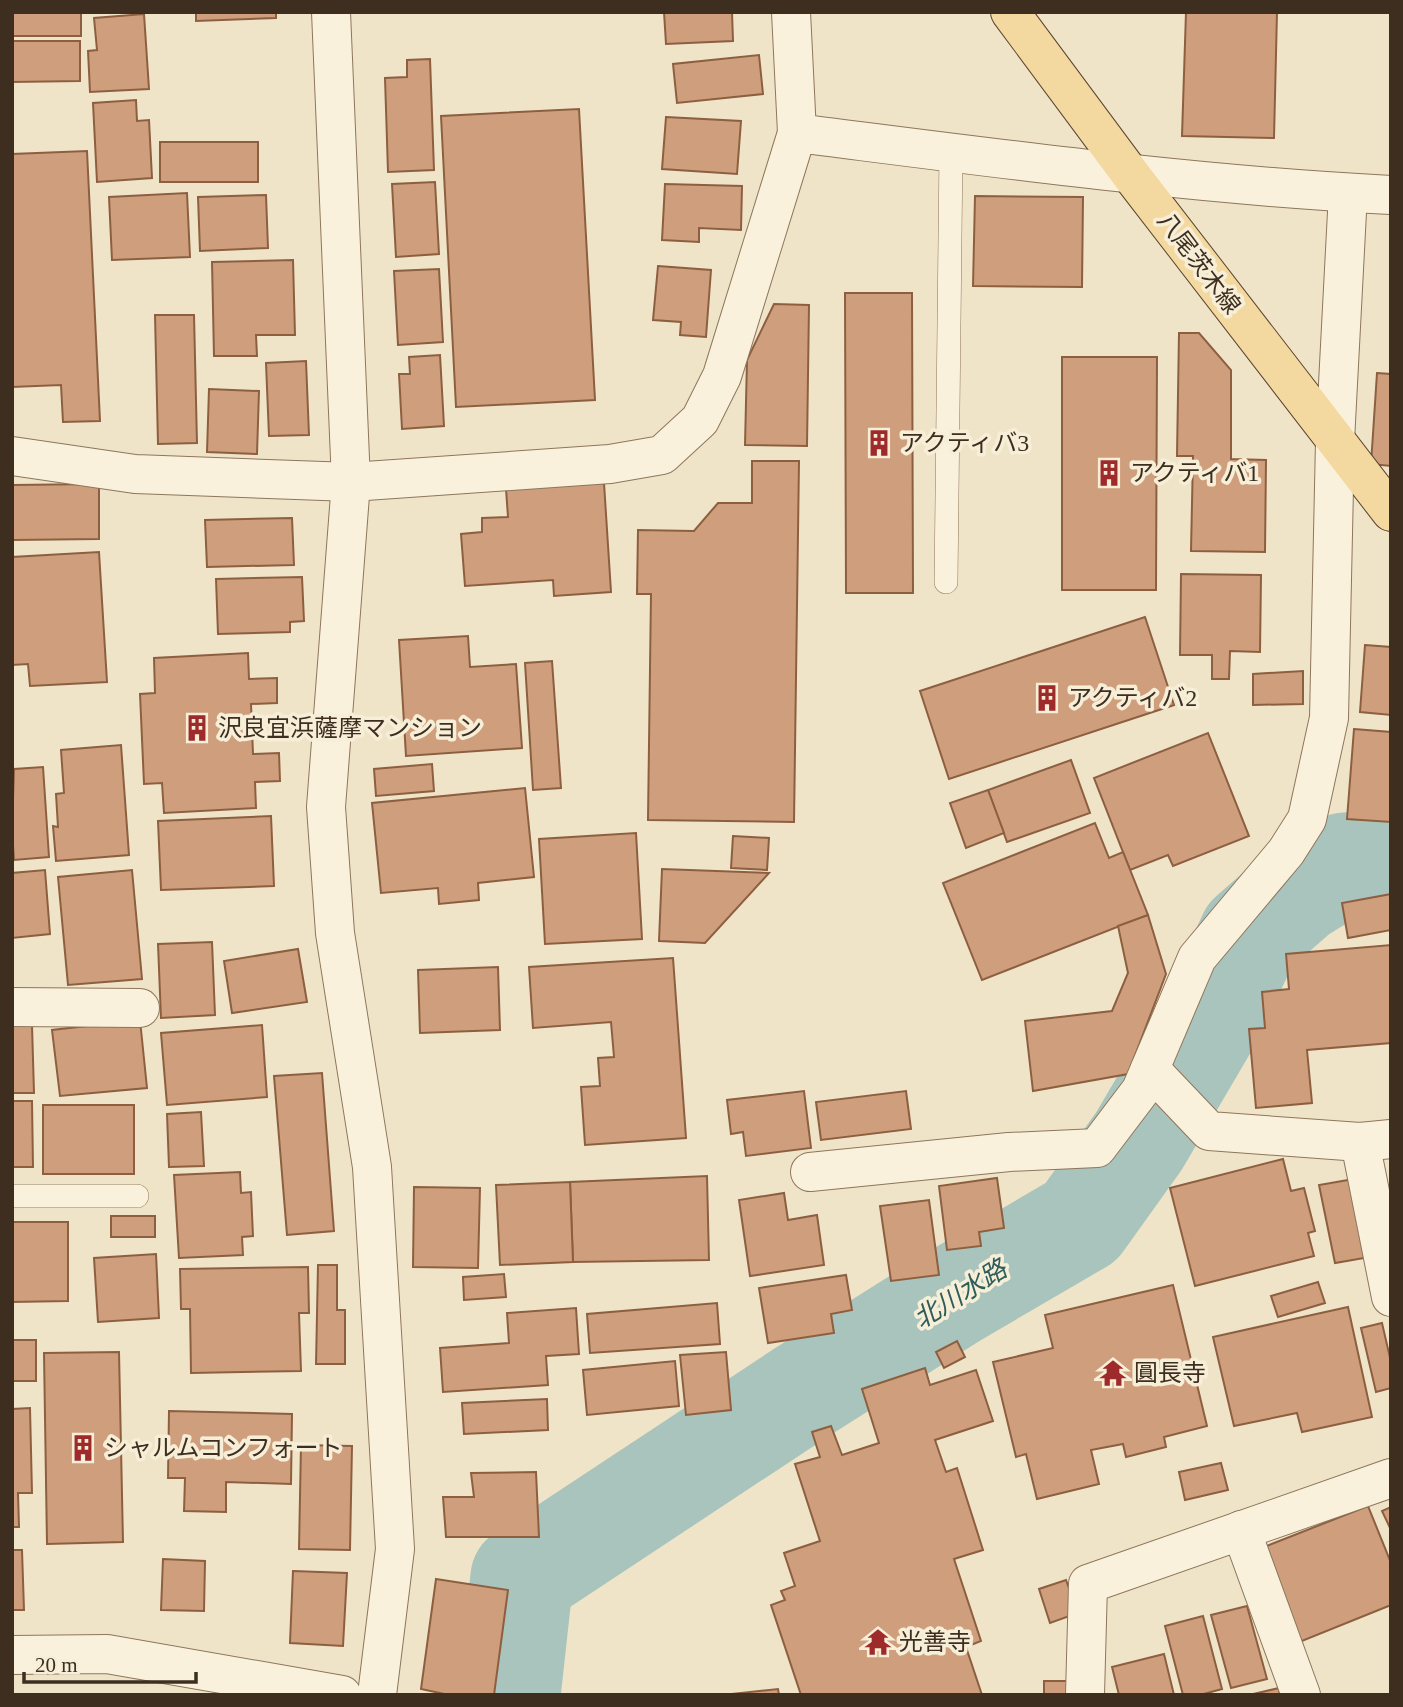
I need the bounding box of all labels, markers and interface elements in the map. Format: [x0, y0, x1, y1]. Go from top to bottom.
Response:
street label: 八尾茨木線 [1153, 207, 1245, 319]
building icon: アクティバ3 [864, 428, 894, 458]
place label: アクティバ3 [900, 430, 1029, 456]
building icon: アクティバ1 [1094, 458, 1124, 488]
place label: アクティバ1 [1130, 460, 1259, 486]
building icon: アクティバ2 [1032, 683, 1062, 713]
place label: アクティバ2 [1068, 685, 1197, 711]
building icon: 沢良宜浜薩摩マンション [182, 713, 212, 743]
place label: 沢良宜浜薩摩マンション [218, 715, 482, 741]
water label: 北川水路 [908, 1254, 1014, 1334]
temple icon: 圓長寺 [1098, 1358, 1128, 1388]
place label: 圓長寺 [1134, 1360, 1206, 1386]
building icon: シャルムコンフォート [68, 1433, 98, 1463]
place label: シャルムコンフォート [104, 1435, 343, 1461]
temple icon: 光善寺 [863, 1627, 893, 1657]
place label: 光善寺 [899, 1629, 971, 1655]
scale bar [24, 1640, 196, 1684]
text: 20 m [35, 1653, 78, 1677]

